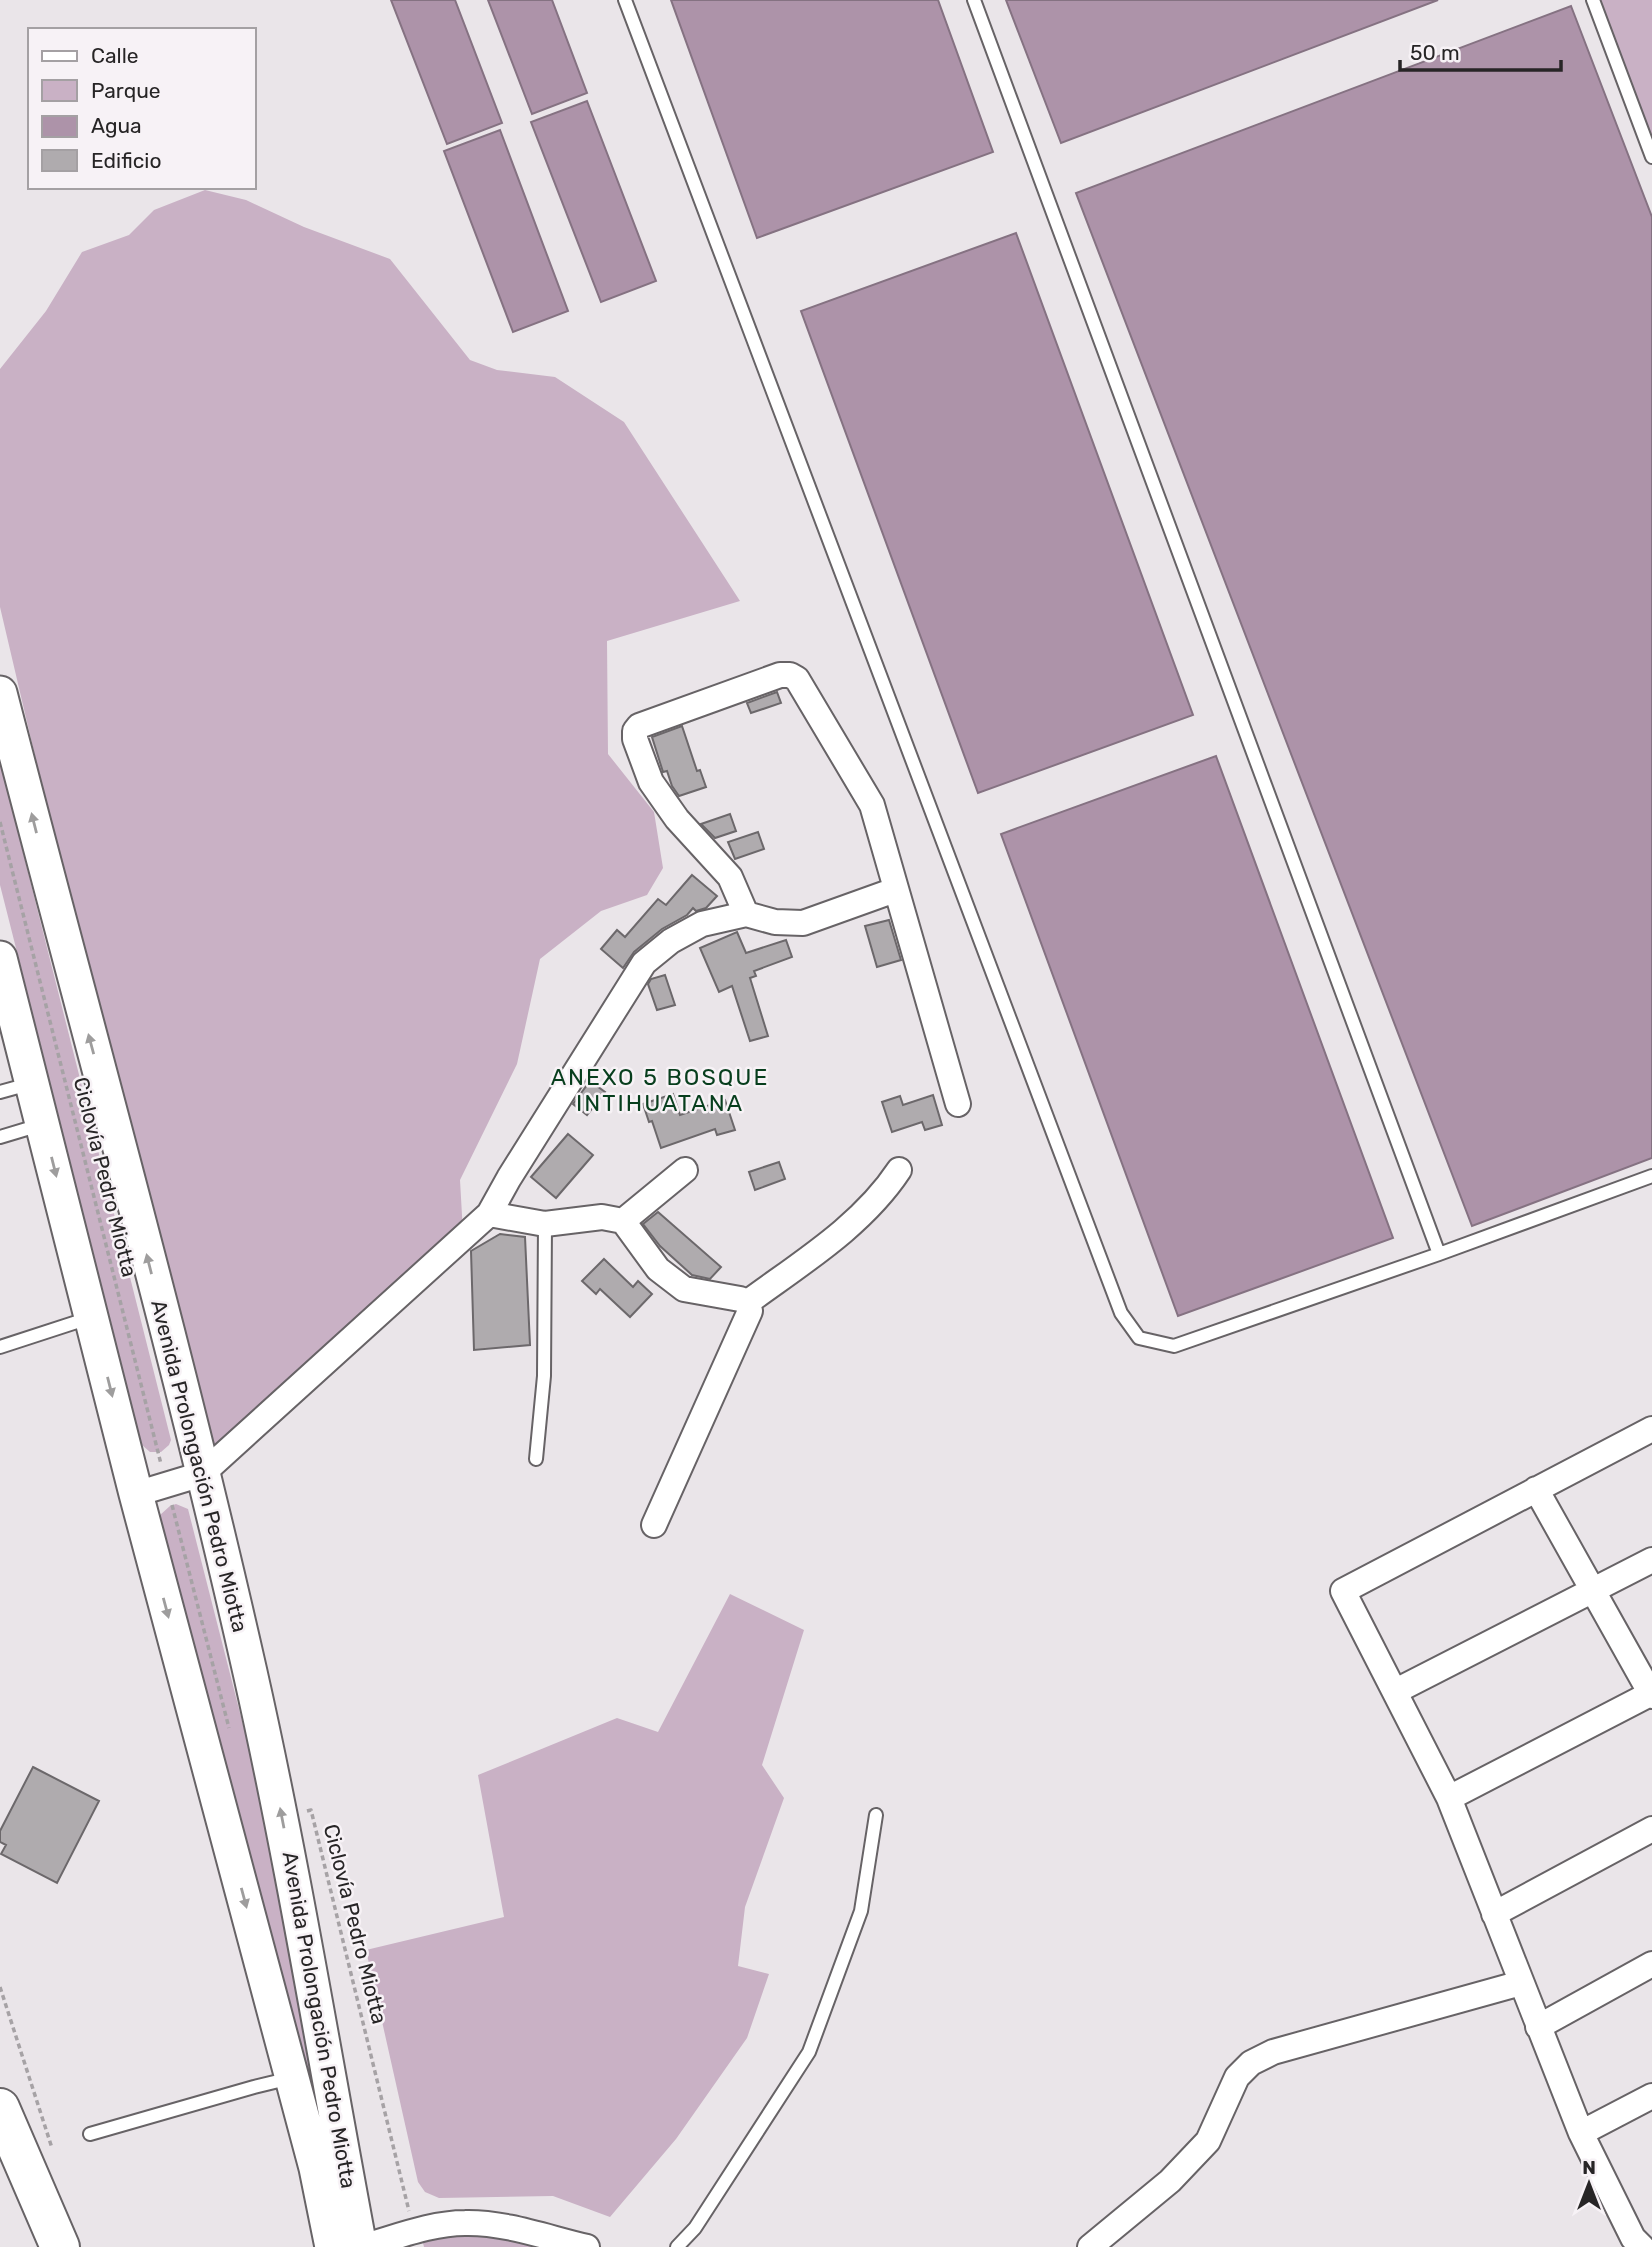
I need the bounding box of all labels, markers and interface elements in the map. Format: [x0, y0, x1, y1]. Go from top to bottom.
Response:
legend [28, 28, 256, 189]
scale bar [1400, 28, 1561, 72]
text: 50 m [1410, 40, 1460, 65]
text: Calle [91, 43, 139, 68]
text: Parque [91, 78, 161, 103]
text: Agua [91, 113, 142, 138]
text: Edificio [91, 148, 161, 173]
one-way arrow [28, 812, 39, 834]
one-way arrow [85, 1032, 96, 1054]
district label: ANEXO 5 BOSQUE INTIHUATANA [551, 1063, 769, 1117]
street label: Ciclovía Pedro Miotta [69, 1074, 142, 1279]
one-way arrow [49, 1156, 60, 1178]
one-way arrow [143, 1252, 154, 1274]
street label: Avenida Prolongación Pedro Miotta [146, 1297, 253, 1635]
one-way arrow [105, 1376, 116, 1398]
one-way arrow [161, 1597, 172, 1619]
one-way arrow [276, 1807, 287, 1829]
street label: Ciclovía Pedro Miotta [319, 1821, 392, 2026]
street label: Avenida Prolongación Pedro Miotta [278, 1849, 361, 2190]
one-way arrow [239, 1888, 250, 1910]
north arrow [1554, 2149, 1624, 2219]
text: N [1582, 2156, 1596, 2179]

